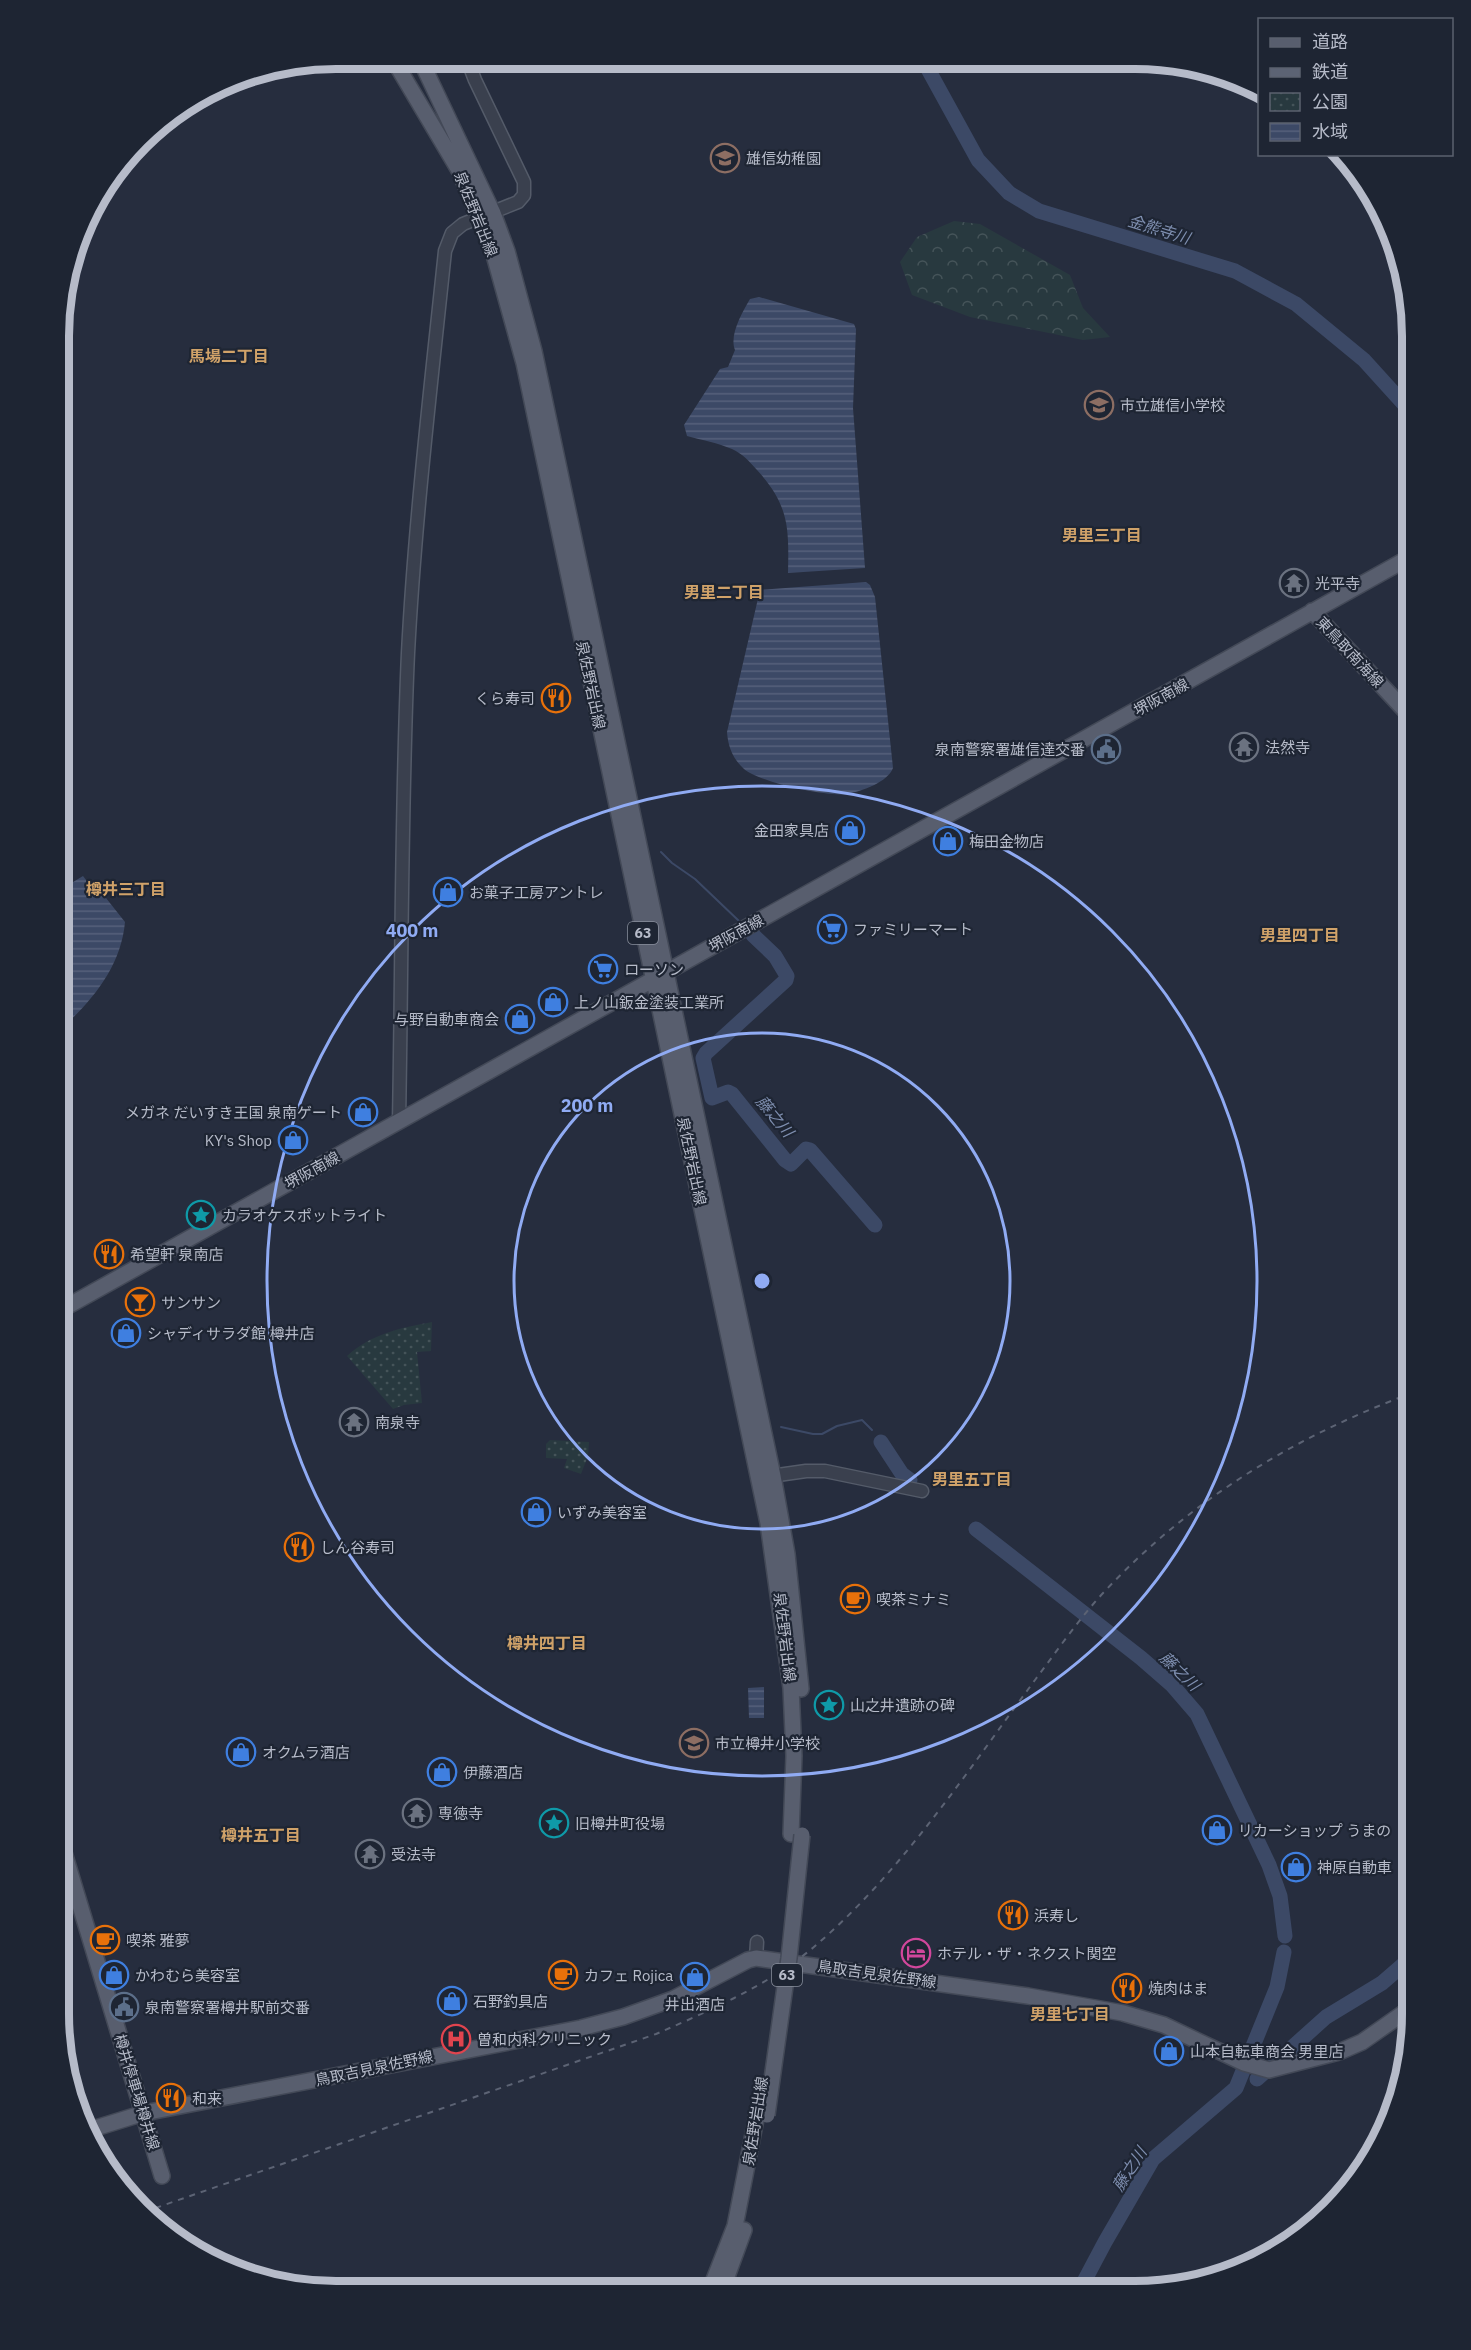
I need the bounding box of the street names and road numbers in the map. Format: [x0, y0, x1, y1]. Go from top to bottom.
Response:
street label: 泉佐野岩出線 [450, 169, 502, 259]
street label: 東鳥取南海線 [1312, 613, 1388, 691]
street label: 泉佐野岩出線 [572, 639, 610, 731]
street label: 堺阪南線 [1130, 674, 1192, 720]
street label: 堺阪南線 [705, 910, 767, 956]
road number: 63 [628, 922, 658, 944]
street label: 泉佐野岩出線 [673, 1115, 711, 1207]
street label: 堺阪南線 [281, 1147, 343, 1193]
street label: 泉佐野岩出線 [770, 1591, 800, 1683]
street label: 鳥取吉見泉佐野線 [816, 1956, 938, 1992]
road number: 63 [772, 1964, 802, 1986]
street label: 樽井停車場樽井線 [110, 2032, 164, 2152]
street label: 鳥取吉見泉佐野線 [313, 2046, 435, 2090]
street label: 泉佐野岩出線 [739, 2075, 771, 2167]

